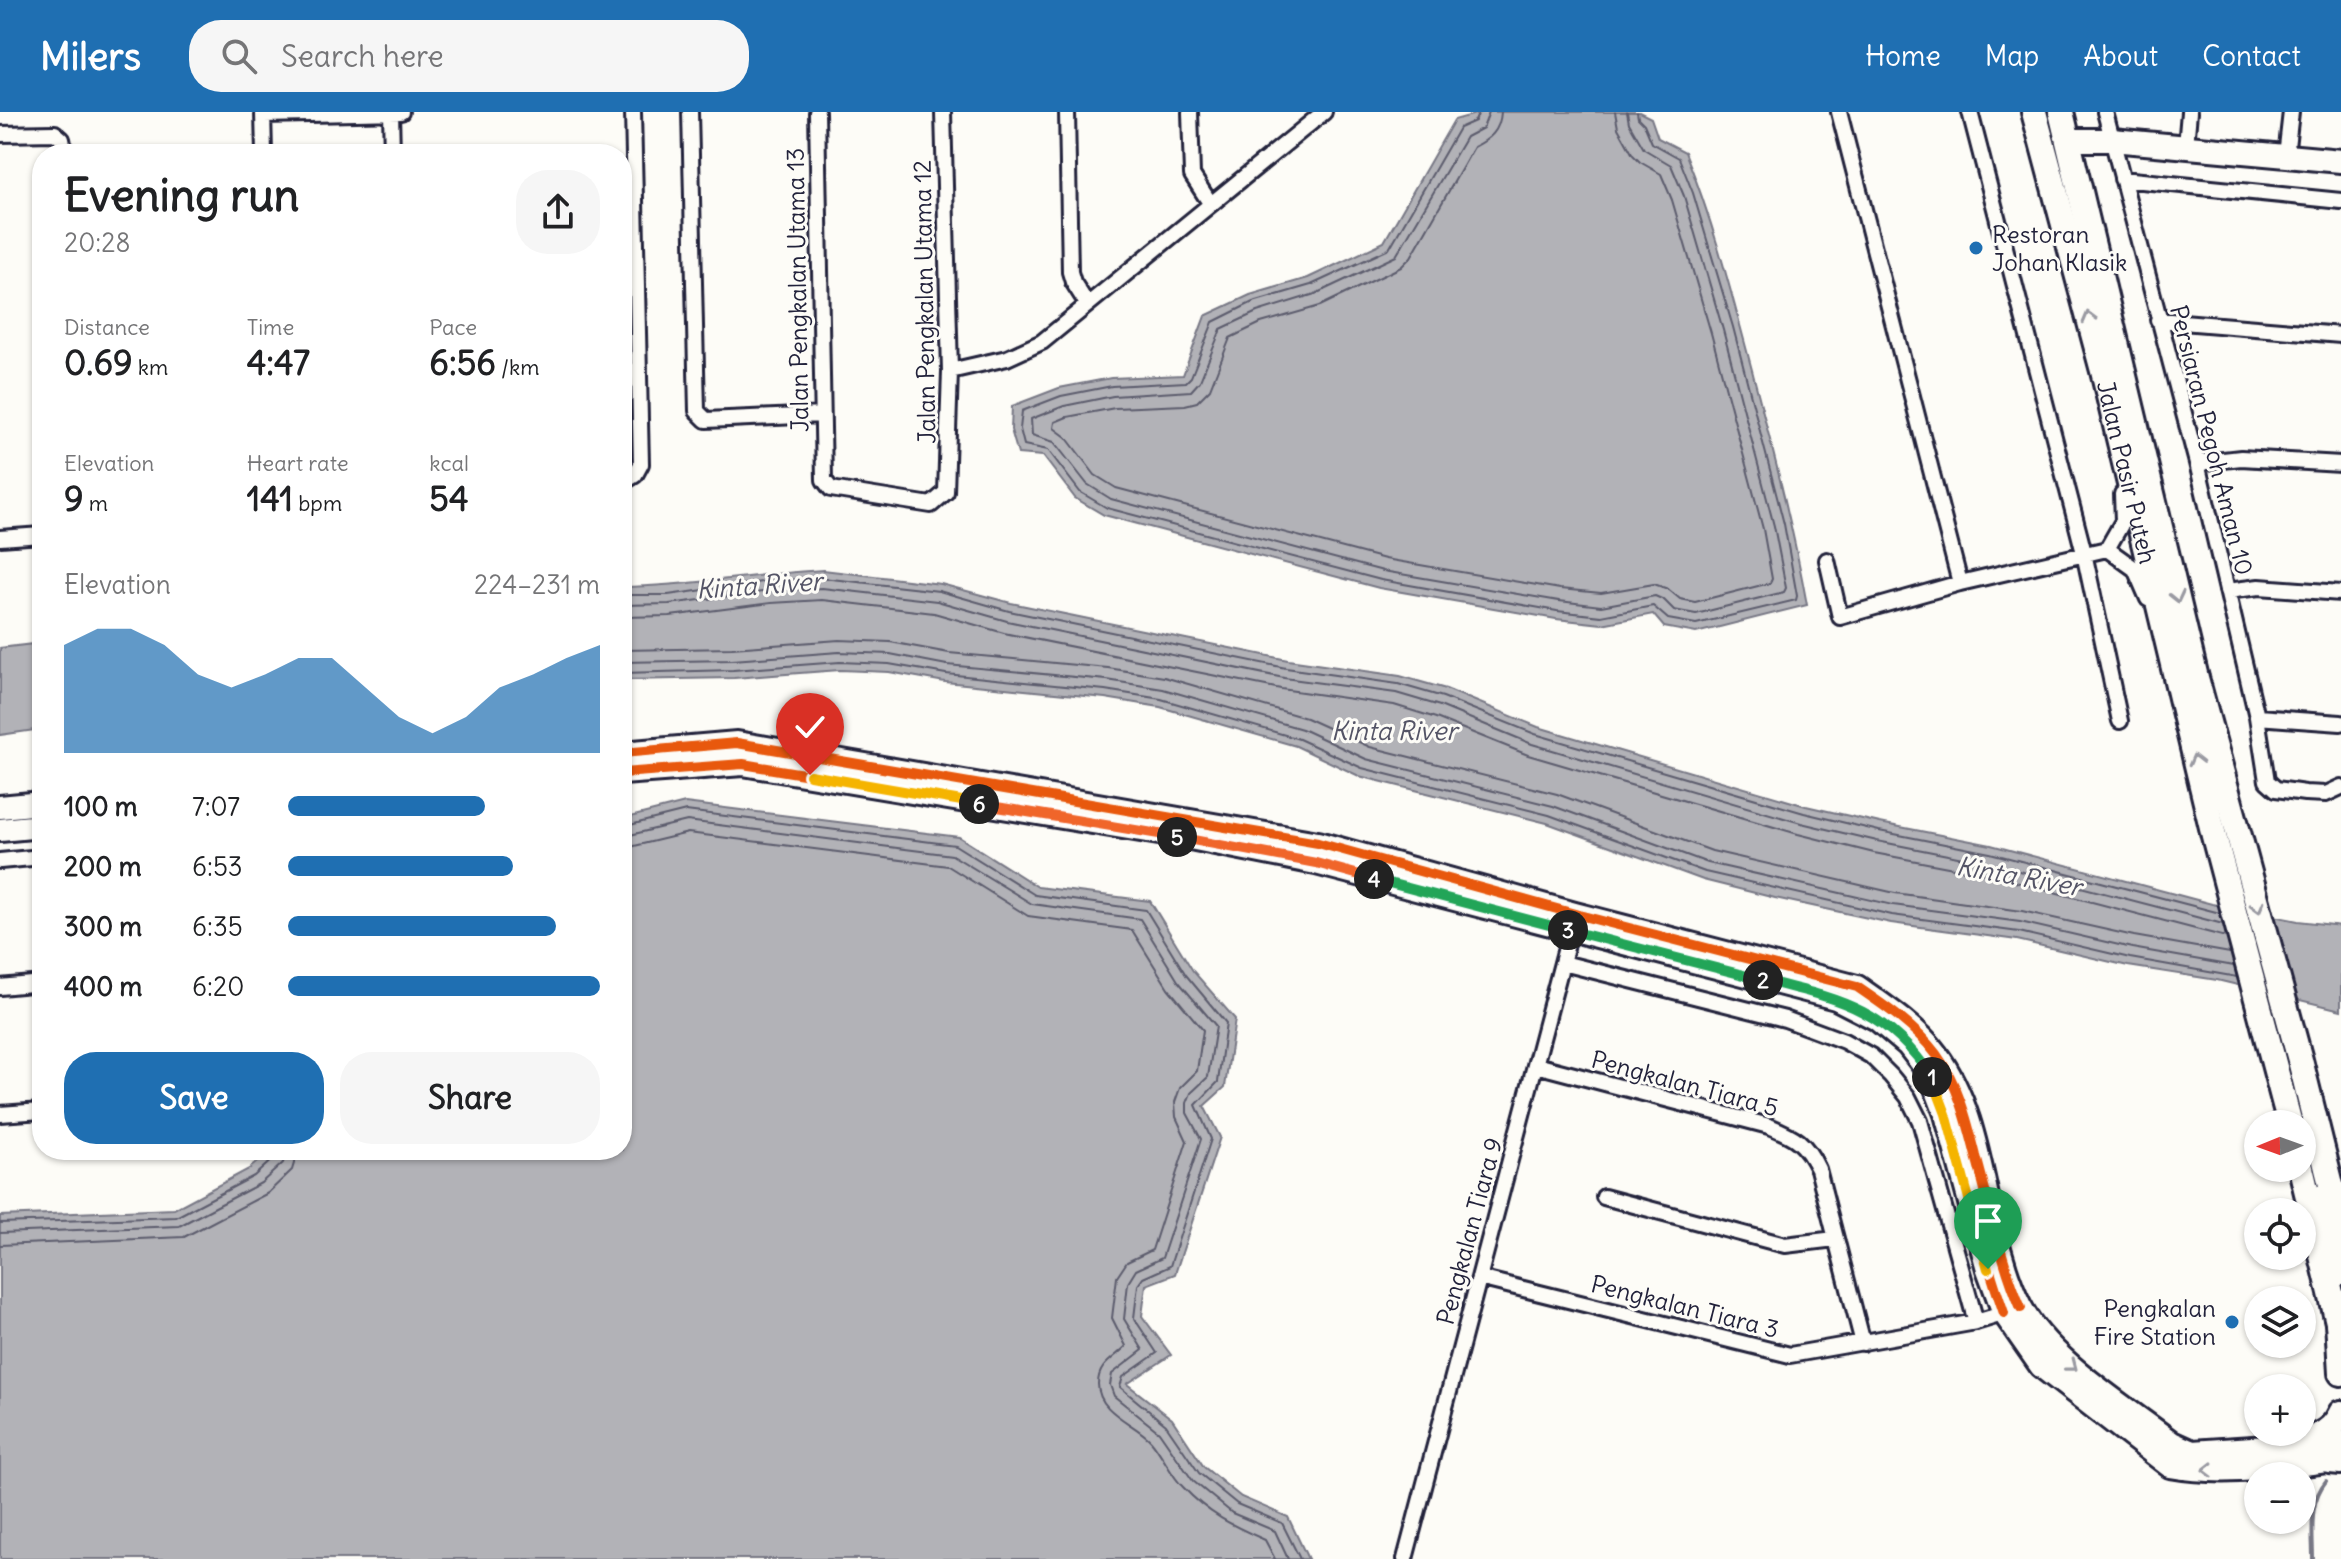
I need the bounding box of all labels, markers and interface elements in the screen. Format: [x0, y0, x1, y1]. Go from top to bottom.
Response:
search box [189, 20, 749, 92]
text: Milers [40, 33, 141, 80]
icon: search [217, 34, 261, 78]
text: Search here [281, 37, 444, 75]
text: Home [1865, 38, 1941, 74]
text: Map [1985, 38, 2039, 74]
text: About [2083, 38, 2158, 74]
text: Contact [2202, 38, 2301, 74]
street label: Jalan Pengkalan Utama 13 [780, 147, 814, 433]
street label: Jalan Pengkalan Utama 12 [907, 160, 941, 444]
text: Evening run [64, 168, 299, 223]
button: share [516, 170, 600, 254]
place label: Restoran Johan Klasik [1992, 219, 2127, 277]
text: 20:28 [64, 226, 130, 259]
marker: Restoran Johan Klasik [1967, 239, 1985, 257]
street label: Persiaran Pegoh Aman 10 [2164, 302, 2260, 578]
one-way arrow [2082, 310, 2099, 324]
text: Distance [64, 313, 150, 341]
text: Time [247, 313, 294, 341]
text: Pace [429, 313, 477, 341]
text: 0.69 [64, 341, 133, 384]
text: 4:47 [247, 341, 310, 384]
text: 6:56 [429, 341, 496, 384]
text: km [133, 353, 168, 381]
text: /km [496, 353, 540, 381]
street label: Jalan Pasir Puteh [2091, 378, 2163, 567]
text: Elevation [64, 449, 154, 477]
text: Heart rate [247, 449, 349, 477]
text: kcal [429, 449, 469, 477]
text: 9 [64, 477, 84, 520]
text: 141 [247, 477, 293, 520]
text: 54 [429, 477, 469, 520]
text: m [84, 489, 108, 517]
text: bpm [293, 489, 342, 517]
water label: Kinta River [695, 564, 826, 606]
text: Elevation [64, 568, 171, 601]
text: 224–231 m [474, 568, 600, 601]
one-way arrow [2168, 590, 2185, 603]
pin [776, 693, 844, 775]
icon: check [788, 705, 832, 749]
water label: Kinta River [1331, 714, 1460, 747]
one-way arrow [2188, 754, 2205, 767]
pin: 6 [959, 784, 999, 824]
text: 100 m [64, 790, 138, 823]
text: 7:07 [192, 790, 240, 823]
text: 6 [973, 790, 985, 818]
pin: 5 [1157, 817, 1197, 857]
text: 5 [1171, 823, 1183, 851]
water label: Kinta River [1954, 849, 2087, 904]
text: 200 m [64, 850, 141, 883]
text: 6:53 [192, 850, 243, 883]
pin: 4 [1354, 859, 1394, 899]
text: 4 [1368, 865, 1380, 893]
one-way arrow [2249, 900, 2266, 914]
text: 300 m [64, 910, 142, 943]
text: 6:35 [192, 910, 243, 943]
pin: 3 [1548, 910, 1588, 950]
text: 3 [1562, 916, 1574, 944]
pin: 2 [1743, 960, 1783, 1000]
text: 2 [1757, 966, 1769, 994]
text: 400 m [64, 970, 142, 1003]
text: 6:20 [192, 970, 244, 1003]
street label: Pengkalan Tiara 5 [1588, 1044, 1782, 1122]
button: Save [64, 1052, 324, 1144]
button: Share [340, 1052, 600, 1144]
pin: 1 [1912, 1057, 1952, 1097]
text: 1 [1928, 1063, 1936, 1091]
north arrow [2244, 1110, 2316, 1182]
map controls [2244, 1110, 2316, 1534]
street label: Pengkalan Tiara 9 [1430, 1134, 1508, 1328]
pin [1954, 1187, 2022, 1269]
button: locate [2244, 1198, 2316, 1270]
icon: arrive [1966, 1199, 2010, 1243]
street label: Pengkalan Tiara 3 [1588, 1268, 1782, 1344]
button: layers [2244, 1286, 2316, 1358]
place label: Pengkalan Fire Station [2094, 1293, 2216, 1351]
marker: Pengkalan Fire Station [2223, 1313, 2241, 1331]
one-way arrow [2063, 1356, 2078, 1370]
button: + [2244, 1374, 2316, 1446]
one-way arrow [2201, 1461, 2214, 1478]
button: − [2244, 1462, 2316, 1534]

